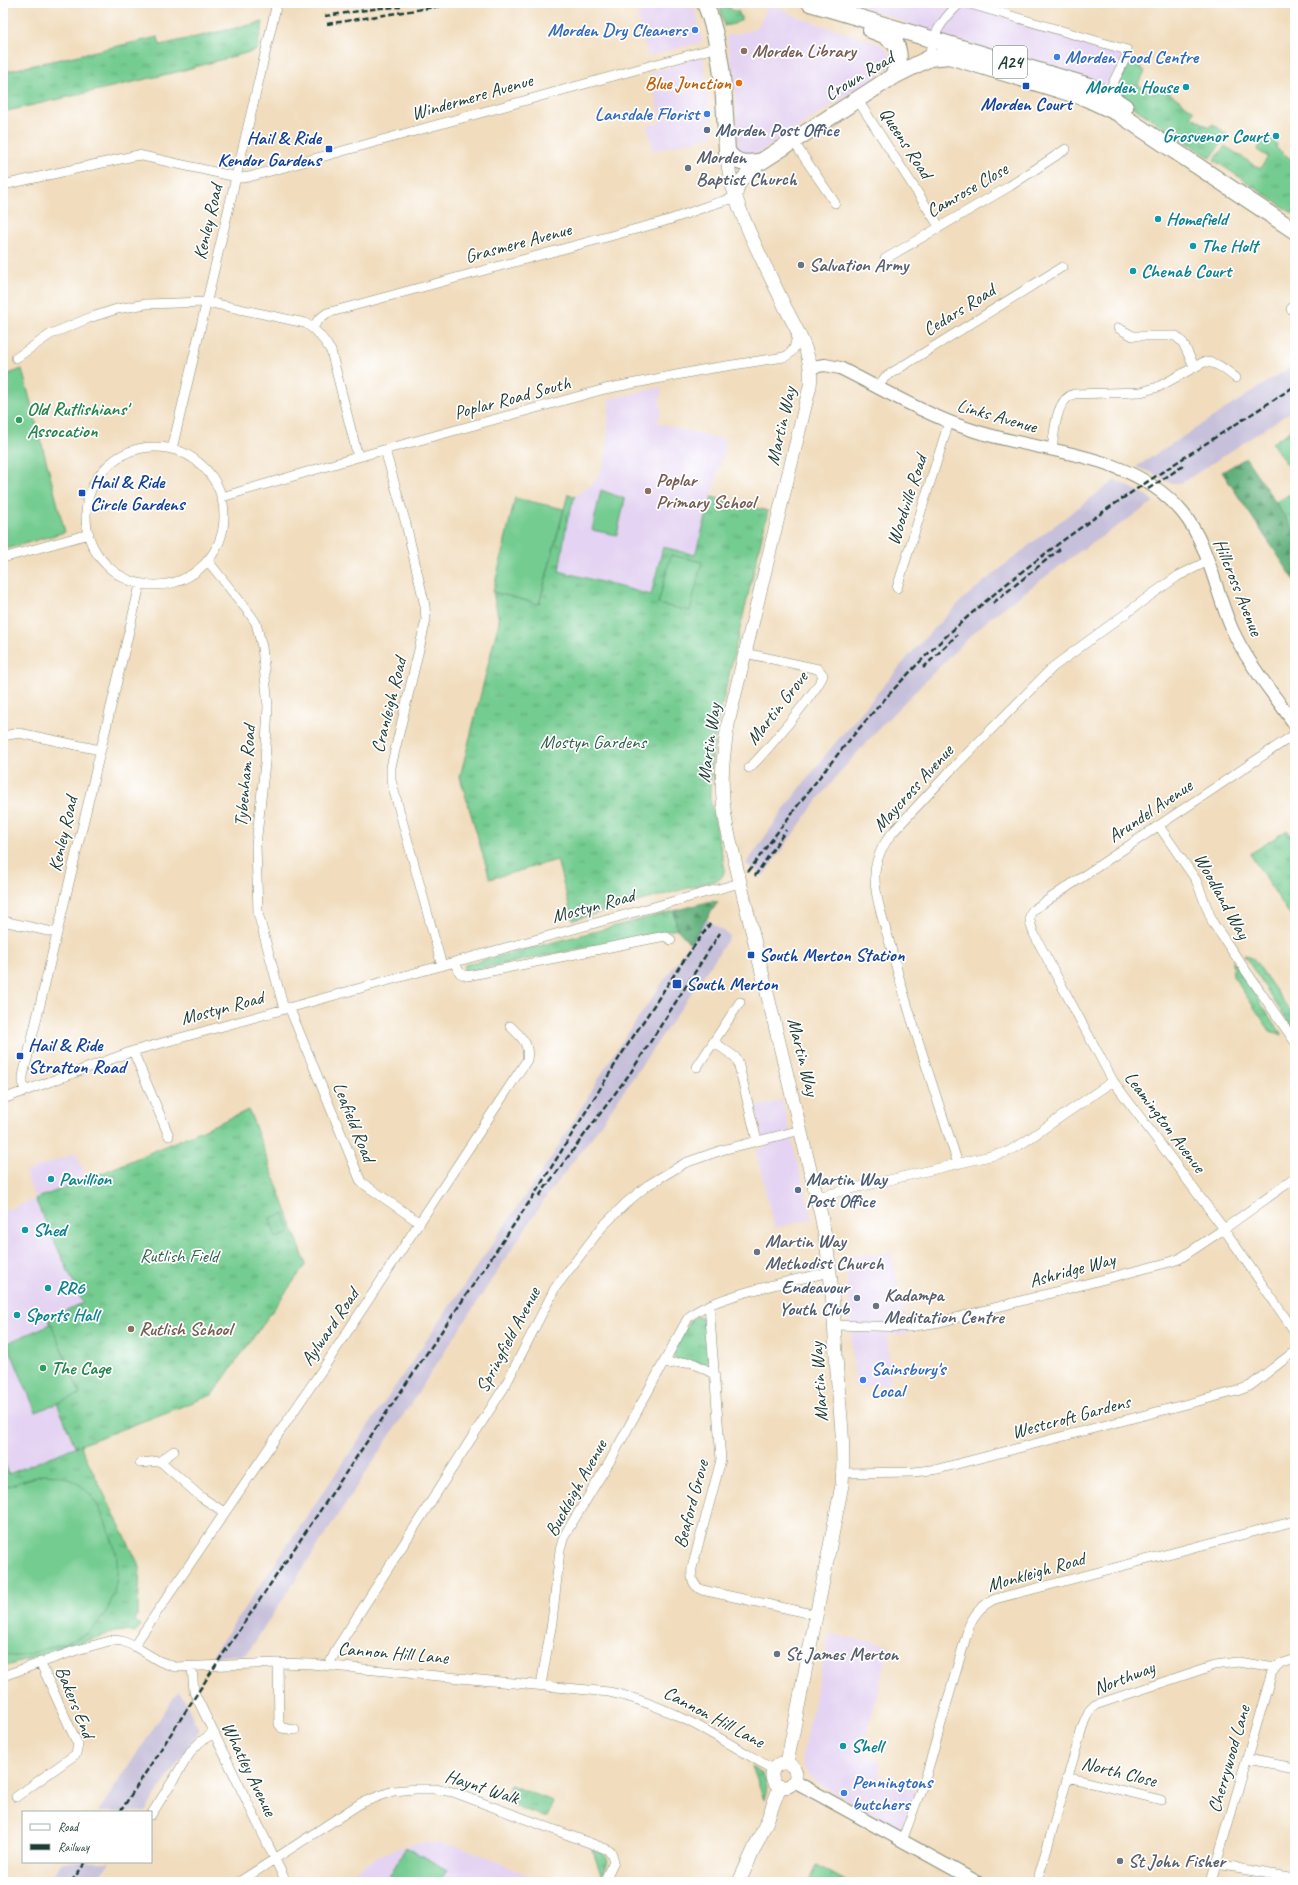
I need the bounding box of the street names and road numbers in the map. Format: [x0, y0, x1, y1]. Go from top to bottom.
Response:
street label: Crown Road [820, 44, 901, 106]
road number: A24 [993, 46, 1027, 78]
street label: Windermere Avenue [409, 68, 537, 126]
street label: Queens Road [874, 103, 939, 185]
street label: Camrose Close [922, 156, 1014, 223]
street label: Kenley Road [188, 179, 229, 262]
street label: Grasmere Avenue [462, 217, 575, 269]
street label: Cedars Road [918, 277, 1003, 342]
street label: Poplar Road South [451, 371, 573, 425]
street label: Martin Way [760, 383, 802, 468]
street label: Links Avenue [954, 393, 1042, 439]
street label: Woodville Road [881, 448, 934, 548]
street label: Hillcross Avenue [1208, 535, 1269, 641]
street label: Cranleigh Road [366, 652, 413, 755]
street label: Martin Grove [741, 665, 814, 750]
street label: Martin Way [692, 700, 727, 784]
street label: Tybenham Road [229, 721, 262, 828]
street label: Maycross Avenue [867, 738, 960, 837]
street label: Arundel Avenue [1103, 773, 1198, 848]
street label: Kenley Road [43, 791, 84, 874]
street label: Woodland Way [1189, 849, 1256, 945]
street label: Mostyn Road [549, 883, 640, 929]
street label: Mostyn Road [178, 985, 269, 1031]
street label: Martin Way [782, 1015, 825, 1100]
street label: Leamington Avenue [1119, 1066, 1212, 1179]
street label: Leafield Road [327, 1079, 382, 1168]
street label: Ashridge Way [1026, 1247, 1119, 1293]
street label: Aylward Road [295, 1282, 366, 1370]
street label: Springfield Avenue [470, 1282, 547, 1397]
street label: Martin Way [804, 1340, 834, 1423]
street label: Westcroft Gardens [1009, 1389, 1134, 1444]
street label: Buckleigh Avenue [540, 1434, 613, 1541]
street label: Beaford Grove [668, 1456, 715, 1551]
street label: Monkleigh Road [984, 1546, 1090, 1597]
street label: Cannon Hill Lane [337, 1636, 451, 1670]
street label: Northway [1090, 1655, 1159, 1701]
street label: Bakers End [50, 1663, 102, 1745]
street label: Cannon Hill Lane [660, 1680, 770, 1754]
street label: Cherrywood Lane [1202, 1701, 1256, 1815]
street label: Whatley Avenue [216, 1718, 283, 1822]
street label: North Close [1079, 1751, 1161, 1793]
street label: Haynt Walk [442, 1764, 523, 1810]

